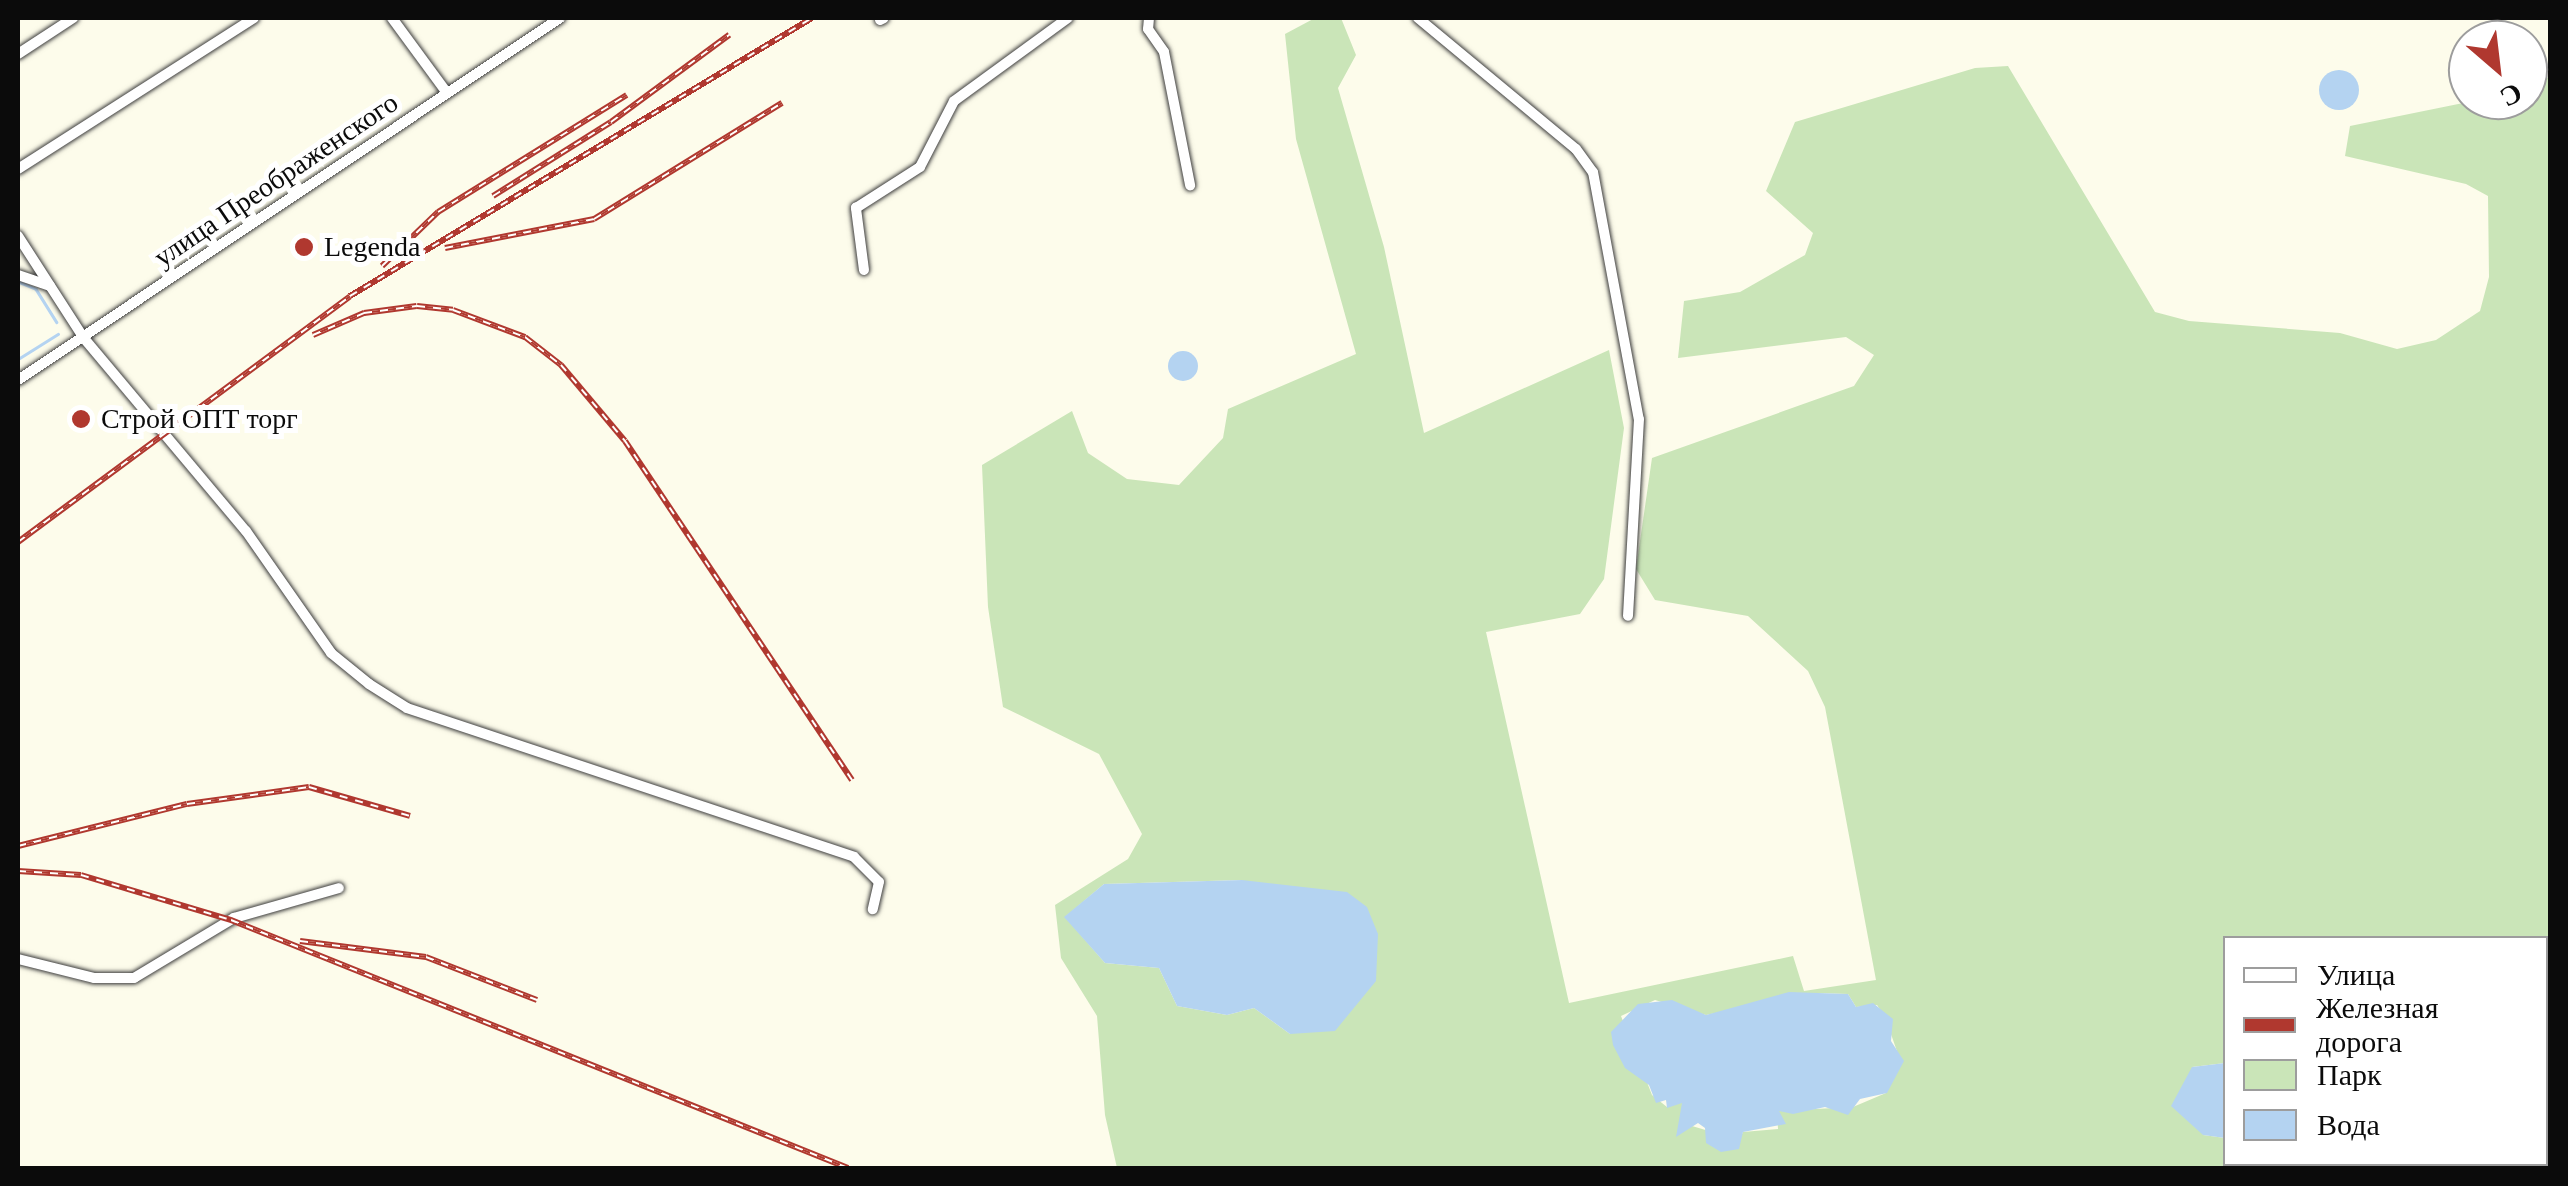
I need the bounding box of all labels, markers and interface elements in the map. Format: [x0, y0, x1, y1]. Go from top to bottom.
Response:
north arrow [2448, 20, 2548, 120]
text: С [2495, 77, 2528, 114]
street label: улица Преображенского [148, 86, 404, 274]
place label: Legenda [324, 230, 420, 264]
marker: Legenda [293, 236, 315, 258]
place label: Строй ОПТ торг [101, 402, 298, 436]
marker: Строй ОПТ торг [70, 408, 92, 430]
legend [2223, 936, 2548, 1166]
text: Улица [2317, 958, 2395, 991]
text: Железная дорога [2316, 991, 2438, 1058]
text: Парк [2317, 1058, 2382, 1091]
text: Вода [2317, 1108, 2380, 1141]

